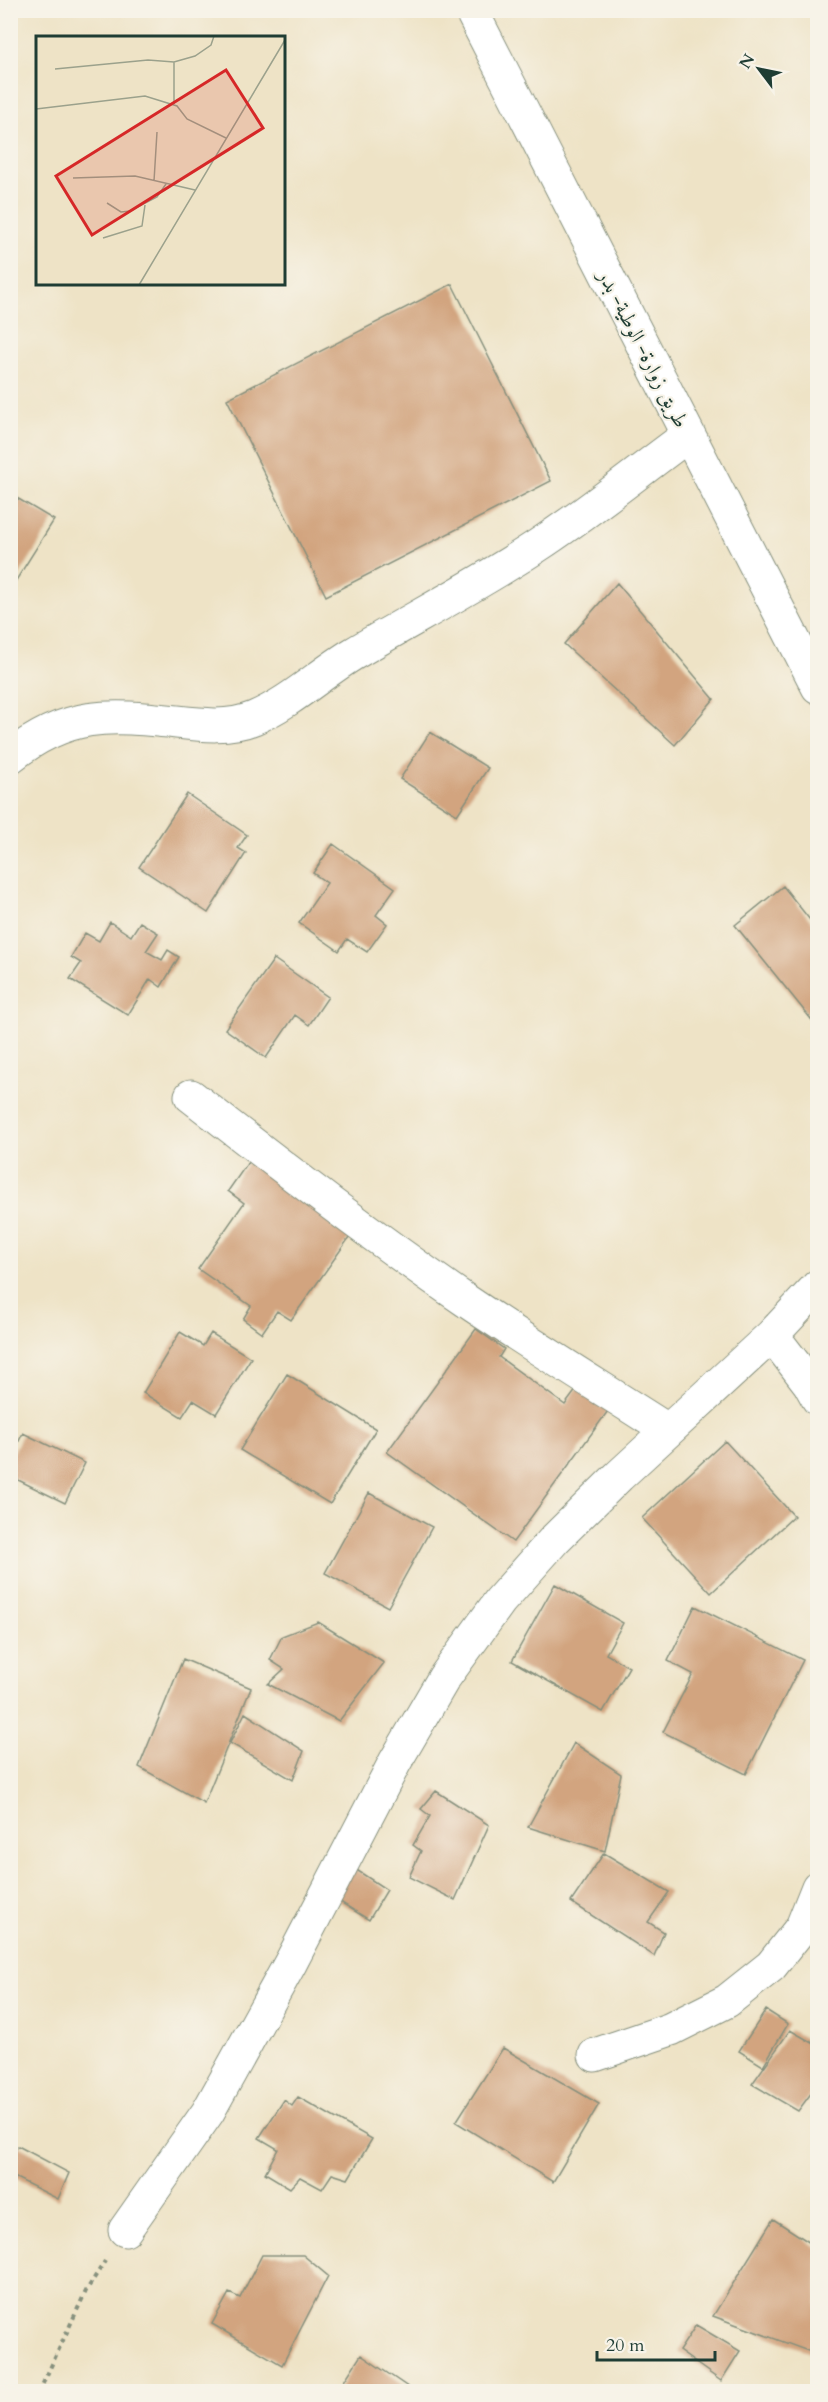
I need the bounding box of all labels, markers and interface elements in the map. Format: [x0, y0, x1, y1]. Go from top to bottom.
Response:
inset map [36, 36, 285, 285]
north arrow [729, 39, 789, 99]
text: N [734, 50, 760, 73]
street label: طريق زوارة- الوطية- بدر [590, 263, 695, 433]
scale bar [597, 2324, 716, 2362]
text: 20 m [606, 2333, 645, 2358]

